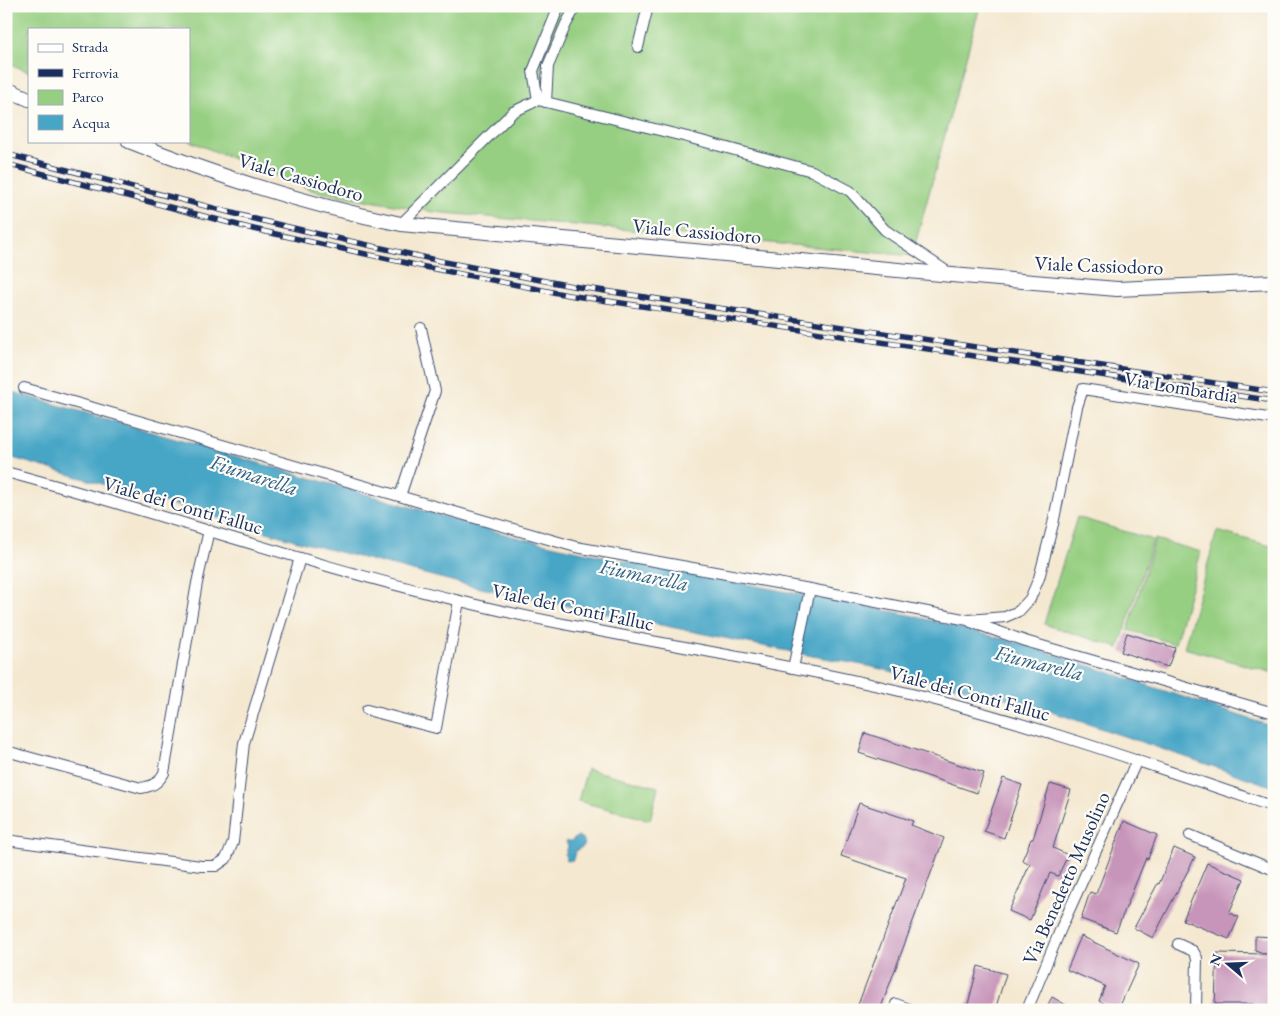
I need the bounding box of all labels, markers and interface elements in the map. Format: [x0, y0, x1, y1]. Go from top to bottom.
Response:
legend [28, 28, 190, 142]
text: Strada [72, 37, 108, 56]
text: Ferrovia [72, 63, 119, 82]
text: Parco [72, 87, 104, 106]
text: Acqua [71, 113, 110, 132]
street label: Viale Cassiodoro [235, 147, 367, 207]
street label: Viale Cassiodoro [632, 212, 762, 250]
street label: Viale Cassiodoro [1034, 250, 1164, 280]
street label: Via Lombardia [1122, 365, 1240, 409]
water label: Fiumarella [206, 447, 301, 501]
street label: Viale dei Conti Falluc [100, 470, 266, 540]
water label: Fiumarella [596, 552, 691, 597]
street label: Viale dei Conti Falluc [490, 577, 656, 637]
water label: Fiumarella [991, 638, 1086, 687]
street label: Viale dei Conti Falluc [887, 659, 1053, 727]
street label: Via Benedetto Musolino [1016, 787, 1116, 969]
north arrow [1202, 938, 1252, 988]
text: N [1205, 951, 1226, 968]

